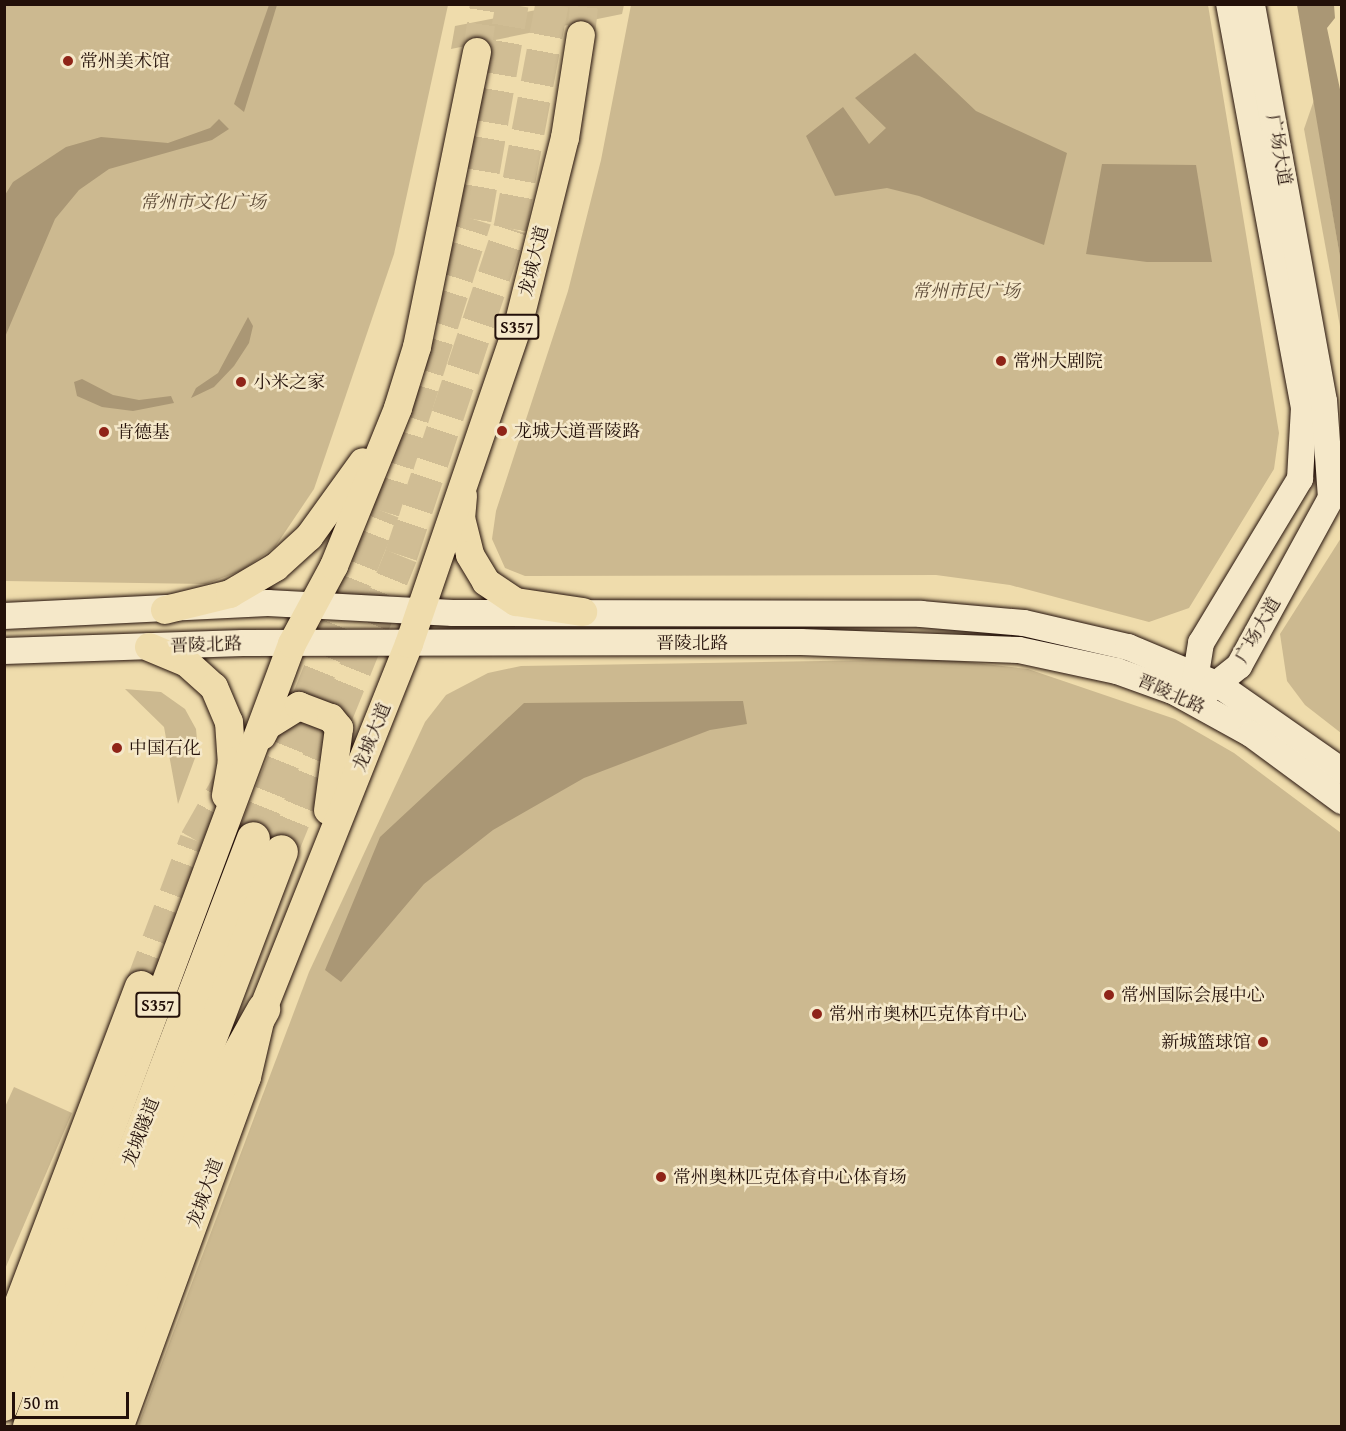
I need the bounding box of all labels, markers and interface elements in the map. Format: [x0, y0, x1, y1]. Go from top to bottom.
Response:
place label: 常州美术馆 [80, 50, 170, 72]
marker: 常州美术馆 [61, 54, 75, 68]
street label: 广场大道 [1262, 113, 1296, 187]
park label: 常州市文化广场 [140, 191, 266, 213]
street label: 龙城大道 [515, 223, 553, 299]
park label: 常州市民广场 [912, 280, 1020, 302]
road number: S357 [493, 314, 541, 340]
place label: 常州大剧院 [1013, 350, 1103, 372]
marker: 常州大剧院 [994, 354, 1008, 368]
place label: 小米之家 [253, 371, 325, 393]
marker: 小米之家 [234, 375, 248, 389]
place label: 龙城大道晋陵路 [514, 420, 640, 442]
place label: 肯德基 [116, 421, 170, 443]
marker: 龙城大道晋陵路 [495, 424, 509, 438]
marker: 肯德基 [97, 425, 111, 439]
street label: 广场大道 [1231, 593, 1285, 667]
street label: 晋陵北路 [656, 632, 728, 654]
street label: 晋陵北路 [170, 633, 242, 657]
street label: 晋陵北路 [1134, 669, 1208, 719]
street label: 龙城大道 [349, 700, 395, 774]
place label: 中国石化 [129, 737, 201, 759]
marker: 中国石化 [110, 741, 124, 755]
place label: 常州国际会展中心 [1121, 984, 1265, 1006]
marker: 常州国际会展中心 [1102, 988, 1116, 1002]
road number: S357 [134, 992, 182, 1018]
place label: 常州市奥林匹克体育中心 [829, 1003, 1027, 1025]
marker: 常州市奥林匹克体育中心 [810, 1007, 824, 1021]
place label: 新城篮球馆 [1161, 1031, 1251, 1053]
marker: 新城篮球馆 [1256, 1035, 1270, 1049]
street label: 龙城隧道 [118, 1095, 164, 1169]
street label: 龙城大道 [183, 1155, 227, 1231]
place label: 常州奥林匹克体育中心体育场 [673, 1166, 907, 1188]
marker: 常州奥林匹克体育中心体育场 [654, 1170, 668, 1184]
scale bar [15, 1380, 132, 1418]
text: 50 m [23, 1389, 59, 1416]

